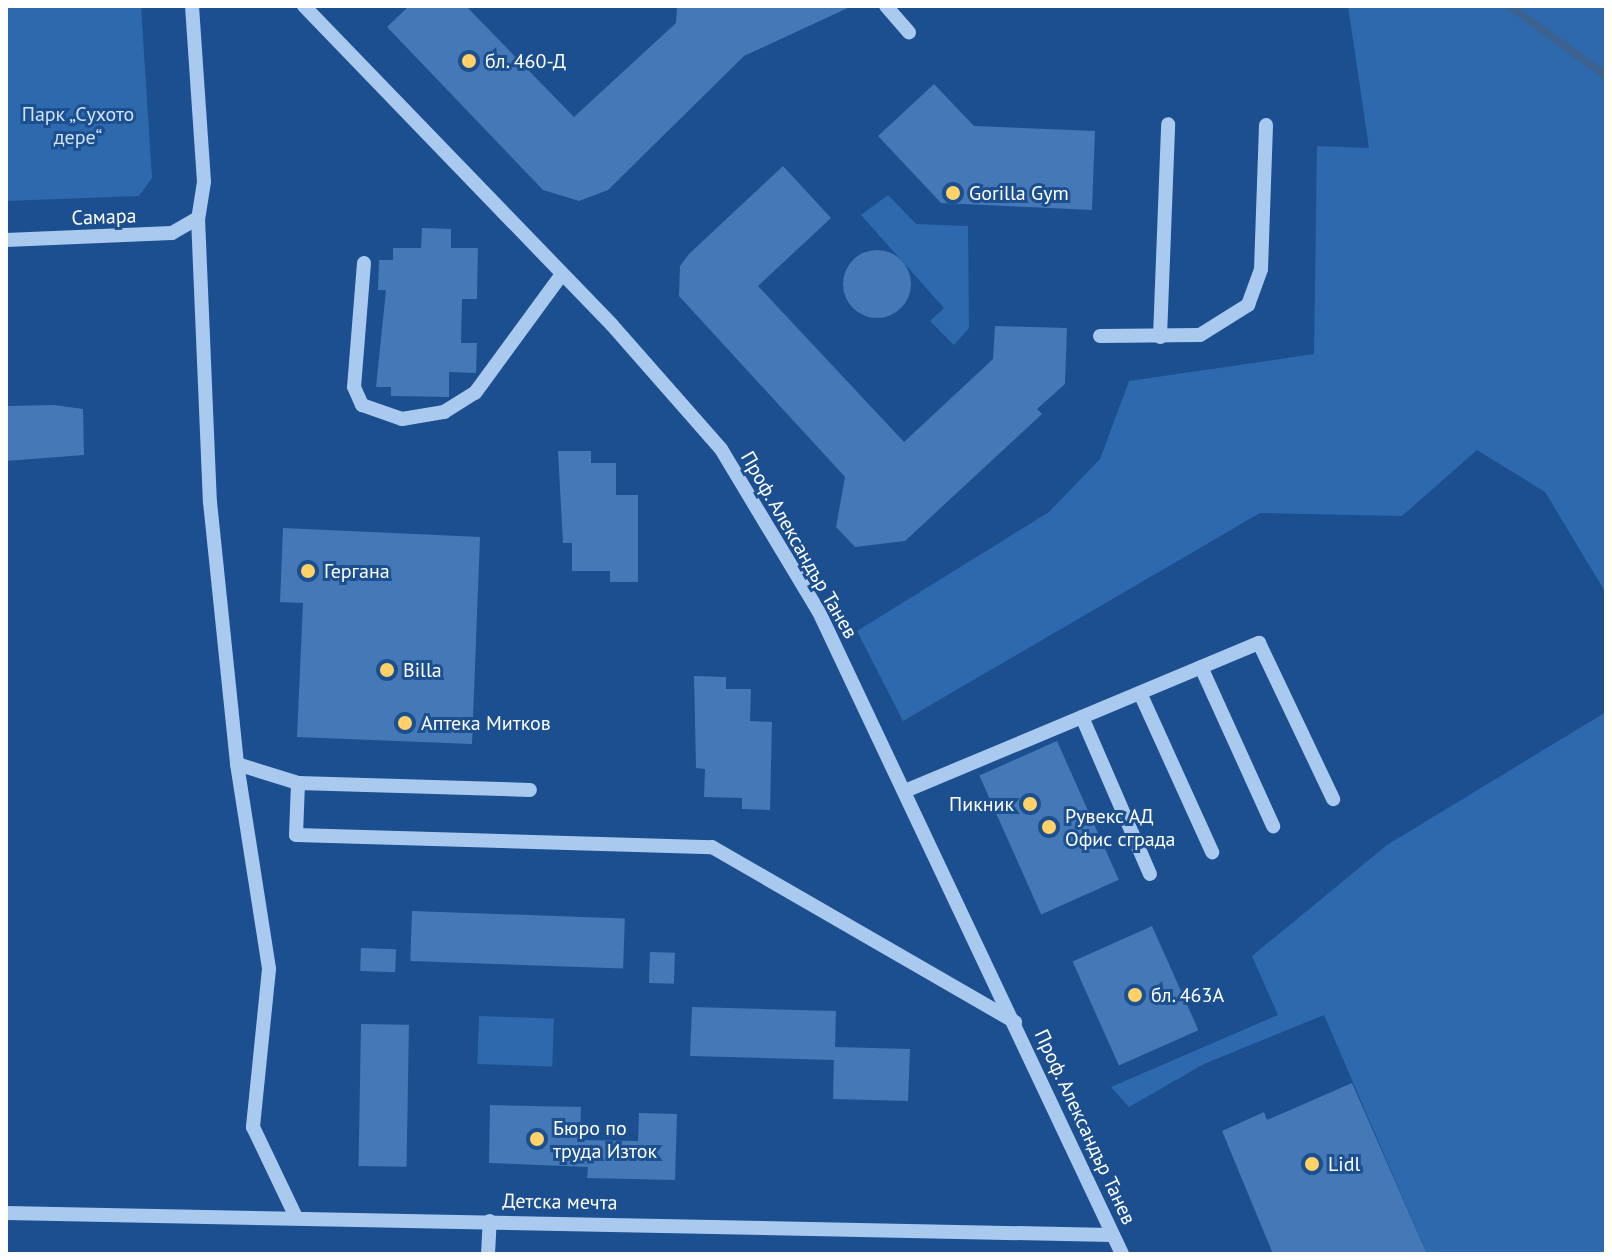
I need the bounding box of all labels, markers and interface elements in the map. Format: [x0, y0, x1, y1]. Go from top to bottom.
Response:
place label: бл. 460-Д [485, 49, 568, 73]
marker: бл. 460-Д [460, 52, 478, 70]
park label: Парк „Сухото дере“ [21, 103, 135, 150]
place label: Gorilla Gym [969, 181, 1069, 205]
marker: Gorilla Gym [944, 184, 962, 202]
street label: Самара [71, 204, 137, 230]
street label: Проф. Александър Танев [735, 446, 863, 644]
place label: Гергана [324, 559, 390, 583]
marker: Гергана [299, 562, 317, 580]
place label: Billa [403, 658, 442, 682]
marker: Billa [378, 661, 396, 679]
place label: Аптека Митков [421, 711, 551, 735]
marker: Аптека Митков [396, 714, 414, 732]
place label: Пикник [949, 792, 1014, 816]
marker: Пикник [1021, 795, 1039, 813]
place label: Рувекс АД Офис сграда [1065, 804, 1175, 851]
marker: Рувекс АД Офис сграда [1040, 818, 1058, 836]
place label: бл. 463А [1151, 983, 1226, 1007]
marker: бл. 463А [1126, 986, 1144, 1004]
street label: Проф. Александър Танев [1029, 1024, 1141, 1230]
place label: Бюро по труда Изток [553, 1116, 657, 1163]
marker: Бюро по труда Изток [528, 1130, 546, 1148]
place label: Lidl [1328, 1152, 1360, 1176]
marker: Lidl [1303, 1155, 1321, 1173]
street label: Детска мечта [502, 1189, 618, 1215]

